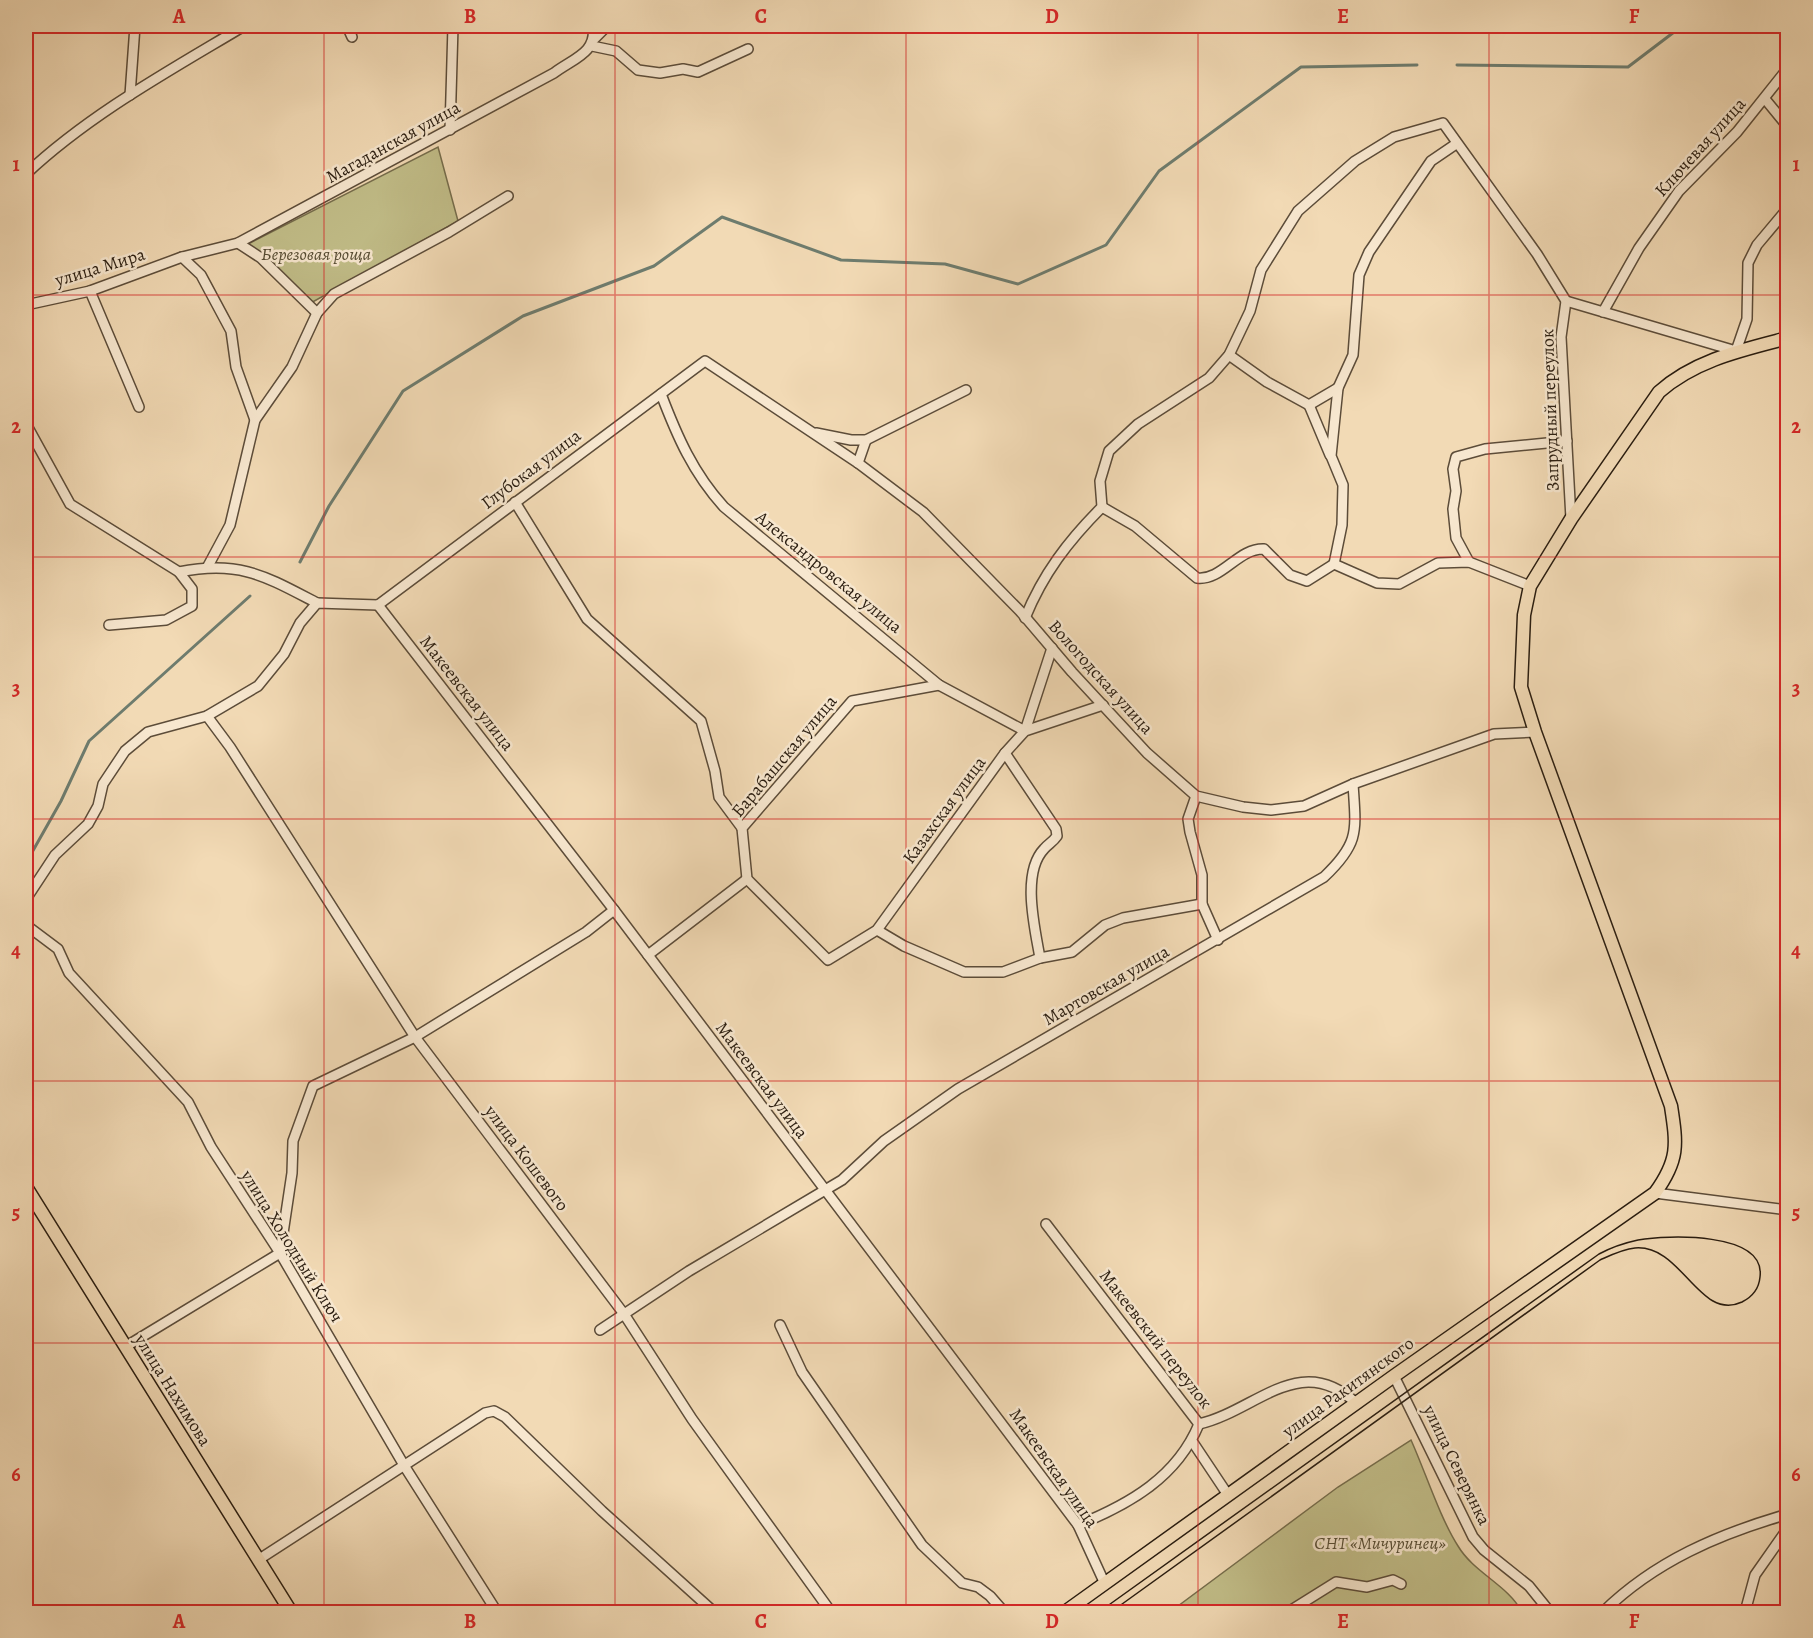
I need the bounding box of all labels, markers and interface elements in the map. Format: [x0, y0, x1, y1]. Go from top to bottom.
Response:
text: A [172, 3, 186, 30]
text: B [464, 3, 476, 30]
text: C [755, 3, 767, 30]
text: D [1045, 3, 1059, 30]
text: E [1337, 3, 1349, 30]
text: F [1629, 3, 1640, 30]
street label: Ключевая улица [1649, 92, 1751, 202]
street label: Магаданская улица [322, 95, 465, 189]
text: 1 [12, 151, 20, 178]
text: 1 [1792, 151, 1800, 178]
street label: улица Мира [51, 242, 149, 292]
park label: Березовая роща [261, 242, 371, 266]
street label: Запрудный переулок [1535, 328, 1565, 492]
text: 2 [11, 413, 21, 440]
text: 2 [1791, 413, 1801, 440]
street label: Глубокая улица [476, 423, 586, 514]
street label: Александровская улица [750, 505, 908, 639]
street label: Вологодская улица [1043, 615, 1159, 740]
street label: Макеевская улица [414, 630, 520, 756]
text: 3 [12, 675, 20, 702]
text: 3 [1792, 675, 1800, 702]
street label: Барабашская улица [726, 689, 843, 822]
street label: Казахская улица [897, 751, 992, 869]
text: 4 [11, 937, 21, 964]
text: 4 [1791, 937, 1801, 964]
street label: Мартовская улица [1039, 939, 1174, 1031]
street label: Макеевская улица [710, 1017, 814, 1144]
street label: улица Кошевого [479, 1099, 575, 1216]
street label: улица Холодный Ключ [235, 1164, 349, 1327]
text: 5 [12, 1199, 20, 1226]
text: 5 [1792, 1199, 1800, 1226]
street label: Макеевский переулок [1094, 1264, 1218, 1414]
street label: улица Нахимова [128, 1328, 218, 1451]
street label: улица Ракитянского [1277, 1331, 1419, 1443]
street label: улица Северянка [1417, 1400, 1497, 1530]
street label: Макеевская улица [1004, 1404, 1105, 1533]
text: 6 [11, 1461, 21, 1488]
text: 6 [1791, 1461, 1801, 1488]
park label: СНТ «Мичуринец» [1314, 1531, 1446, 1555]
text: A [172, 1608, 186, 1635]
text: B [464, 1608, 476, 1635]
text: C [755, 1608, 767, 1635]
text: D [1045, 1608, 1059, 1635]
text: E [1337, 1608, 1349, 1635]
text: F [1629, 1608, 1640, 1635]

